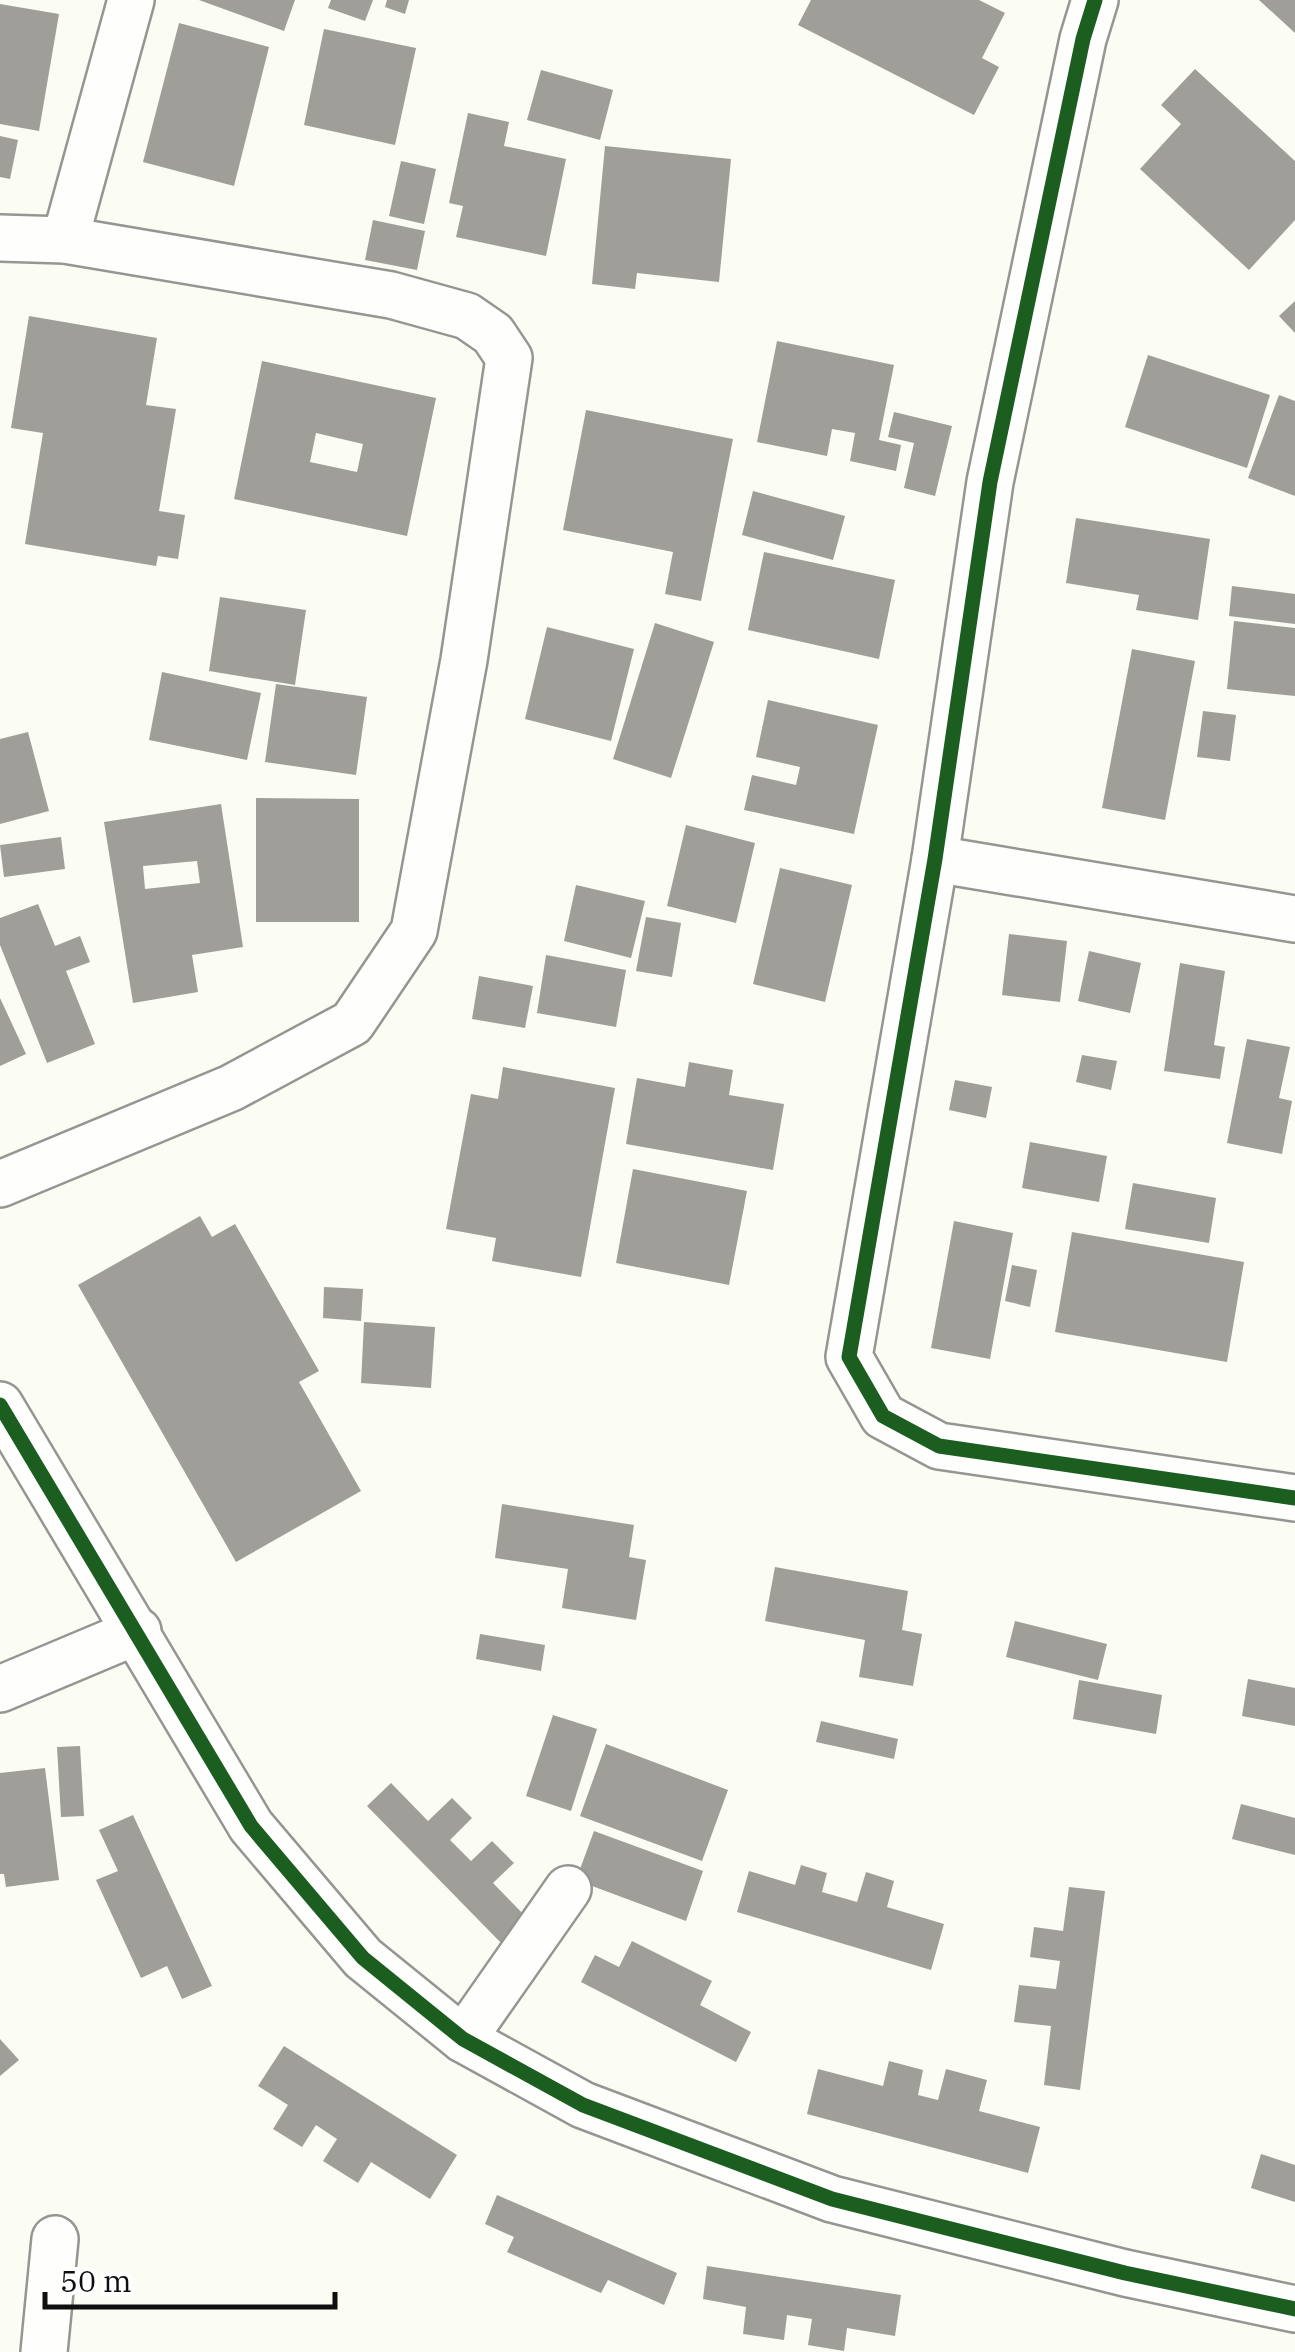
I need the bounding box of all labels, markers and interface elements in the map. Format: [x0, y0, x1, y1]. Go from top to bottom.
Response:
scale bar [45, 2247, 335, 2309]
text: 50 m [60, 2261, 132, 2300]

